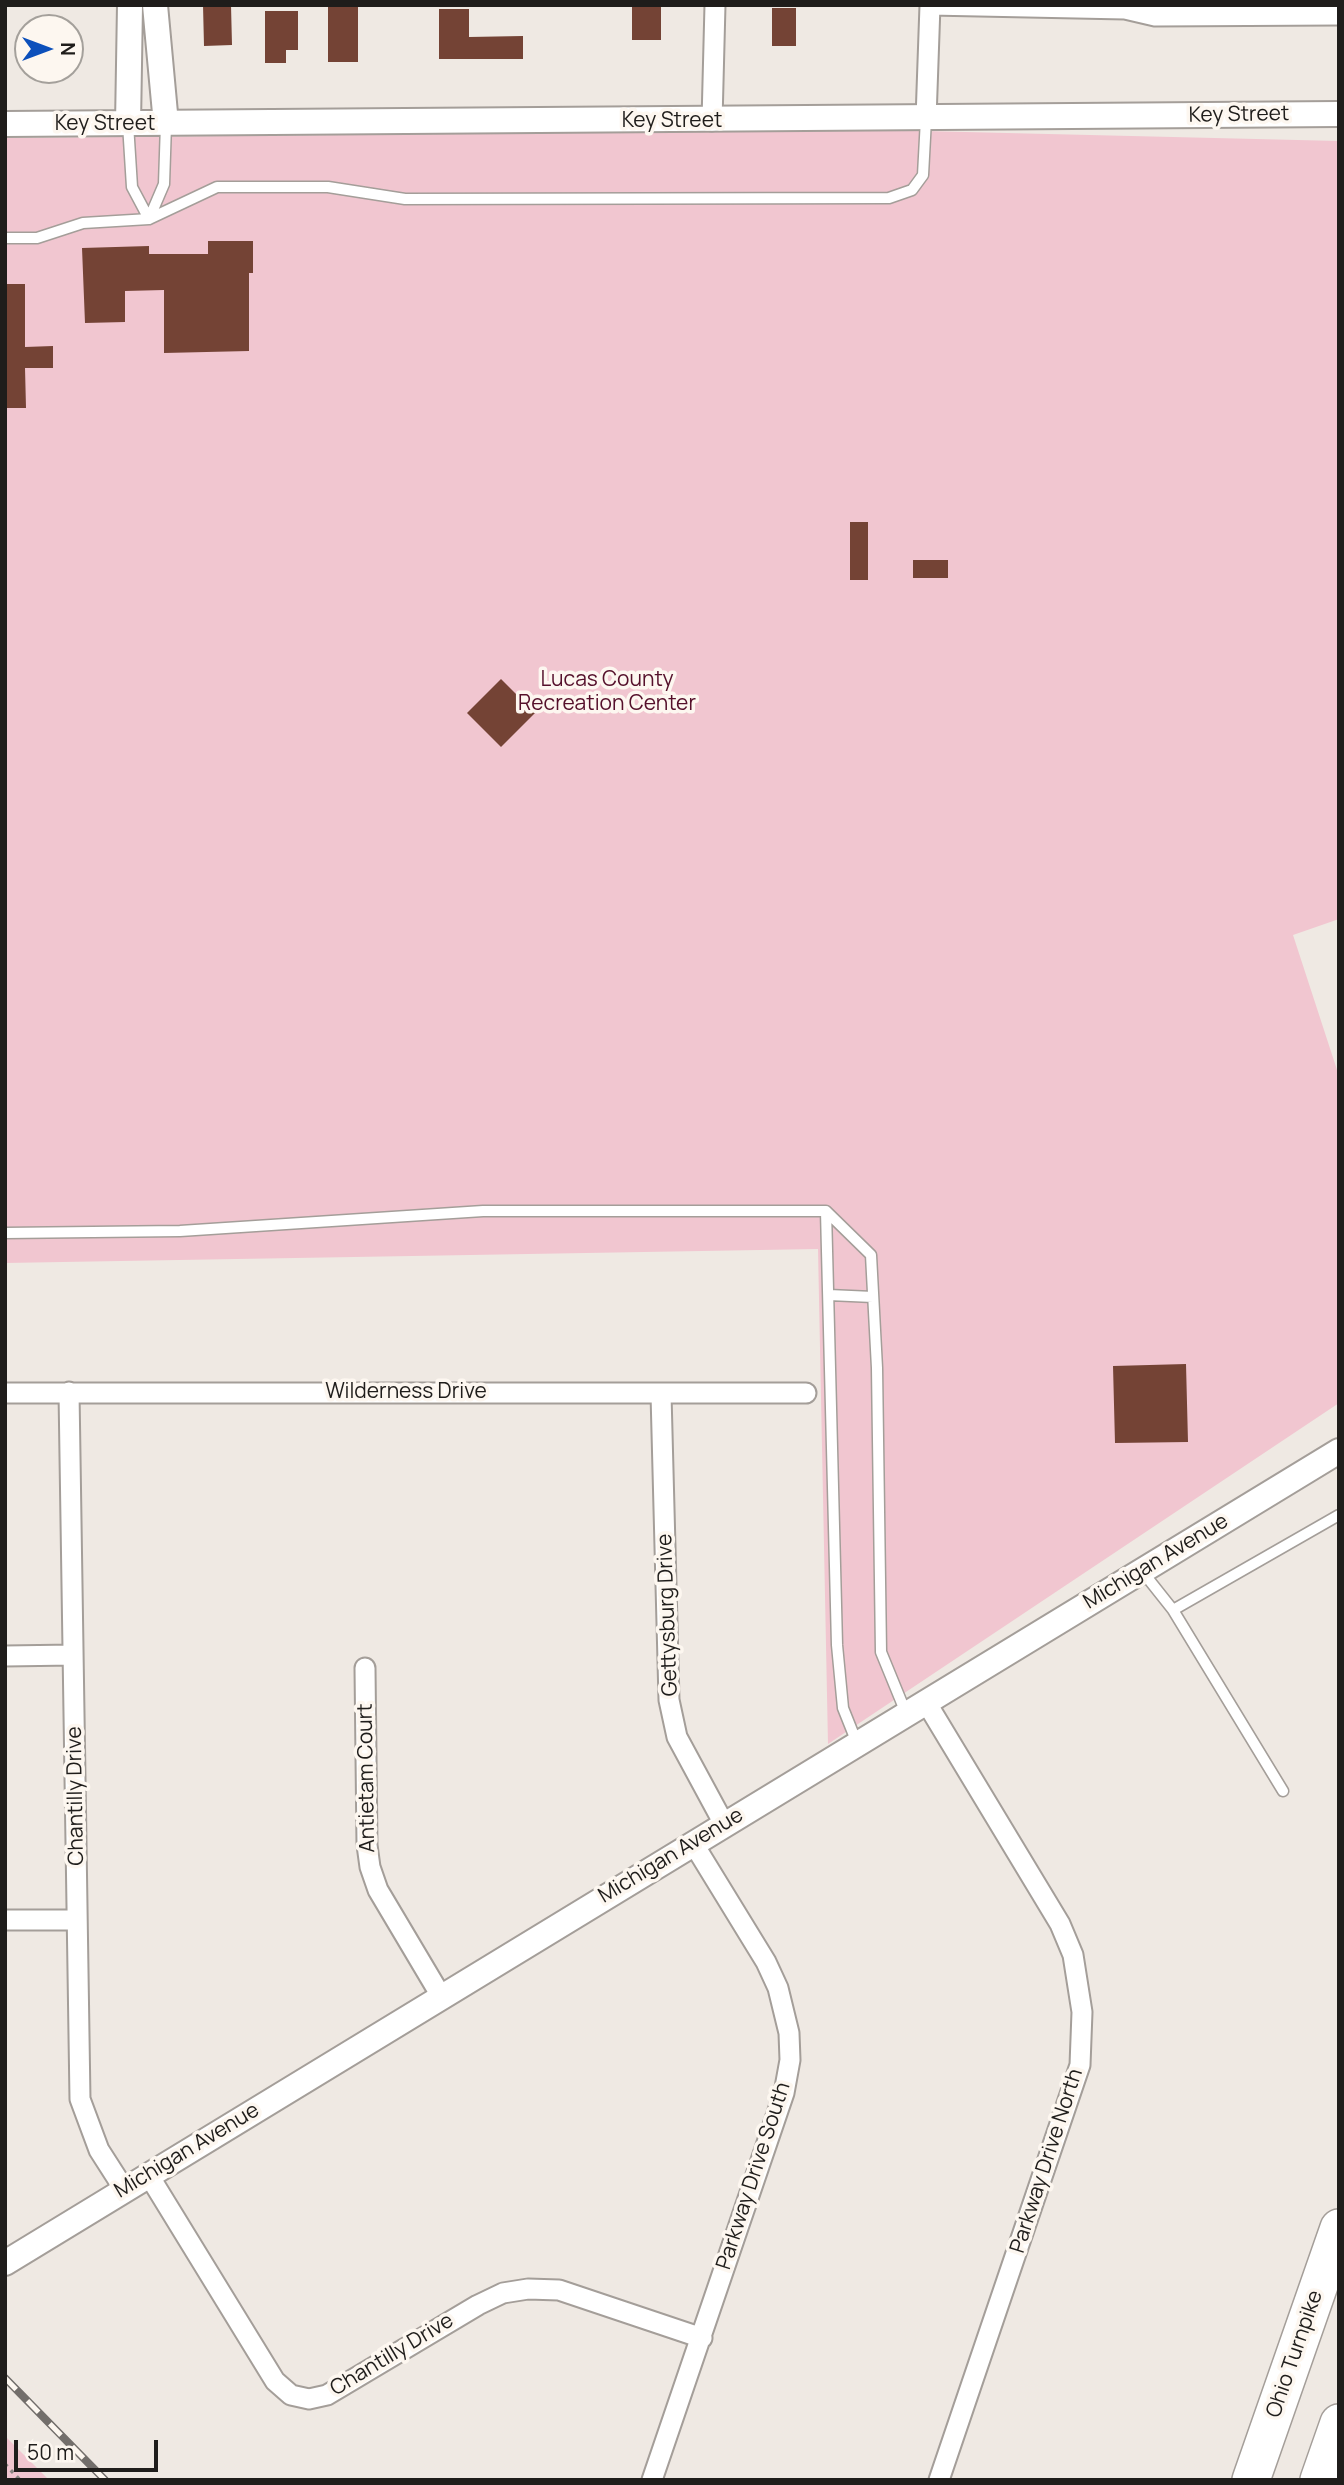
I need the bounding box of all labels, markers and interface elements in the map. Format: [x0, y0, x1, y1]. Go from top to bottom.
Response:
north arrow [14, 14, 84, 84]
text: N [55, 42, 81, 56]
street label: Key Street [1188, 102, 1290, 128]
street label: Key Street [622, 108, 722, 134]
street label: Key Street [55, 111, 155, 137]
park label: Lucas County Recreation Center [518, 667, 696, 717]
street label: Wilderness Drive [325, 1379, 487, 1405]
street label: Michigan Avenue [1079, 1509, 1233, 1615]
street label: Gettysburg Drive [653, 1533, 683, 1697]
street label: Antietam Court [353, 1703, 381, 1853]
street label: Chantilly Drive [62, 1726, 90, 1866]
street label: Michigan Avenue [594, 1803, 748, 1909]
street label: Parkway Drive North [1005, 2066, 1089, 2256]
street label: Parkway Drive South [712, 2079, 796, 2273]
street label: Michigan Avenue [110, 2098, 264, 2204]
street label: Ohio Turnpike [1261, 2287, 1329, 2421]
street label: Chantilly Drive [326, 2308, 458, 2402]
scale bar [18, 2426, 161, 2470]
text: 50 m [27, 2438, 74, 2466]

